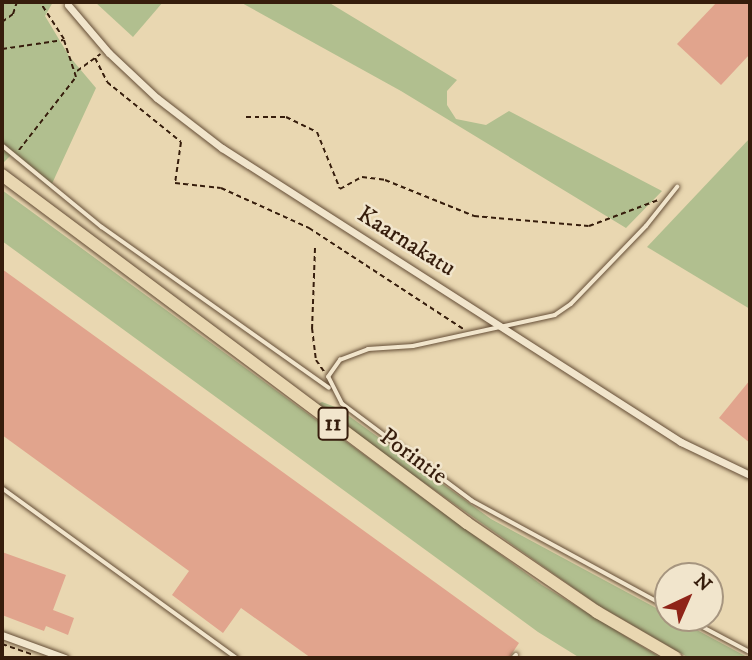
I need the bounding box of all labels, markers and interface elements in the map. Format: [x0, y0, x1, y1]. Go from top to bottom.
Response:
street label: Kaarnakatu [352, 201, 460, 283]
road number: 11 [317, 404, 349, 444]
street label: Porintie [374, 423, 452, 491]
north arrow [654, 562, 724, 632]
text: N [689, 569, 716, 597]

